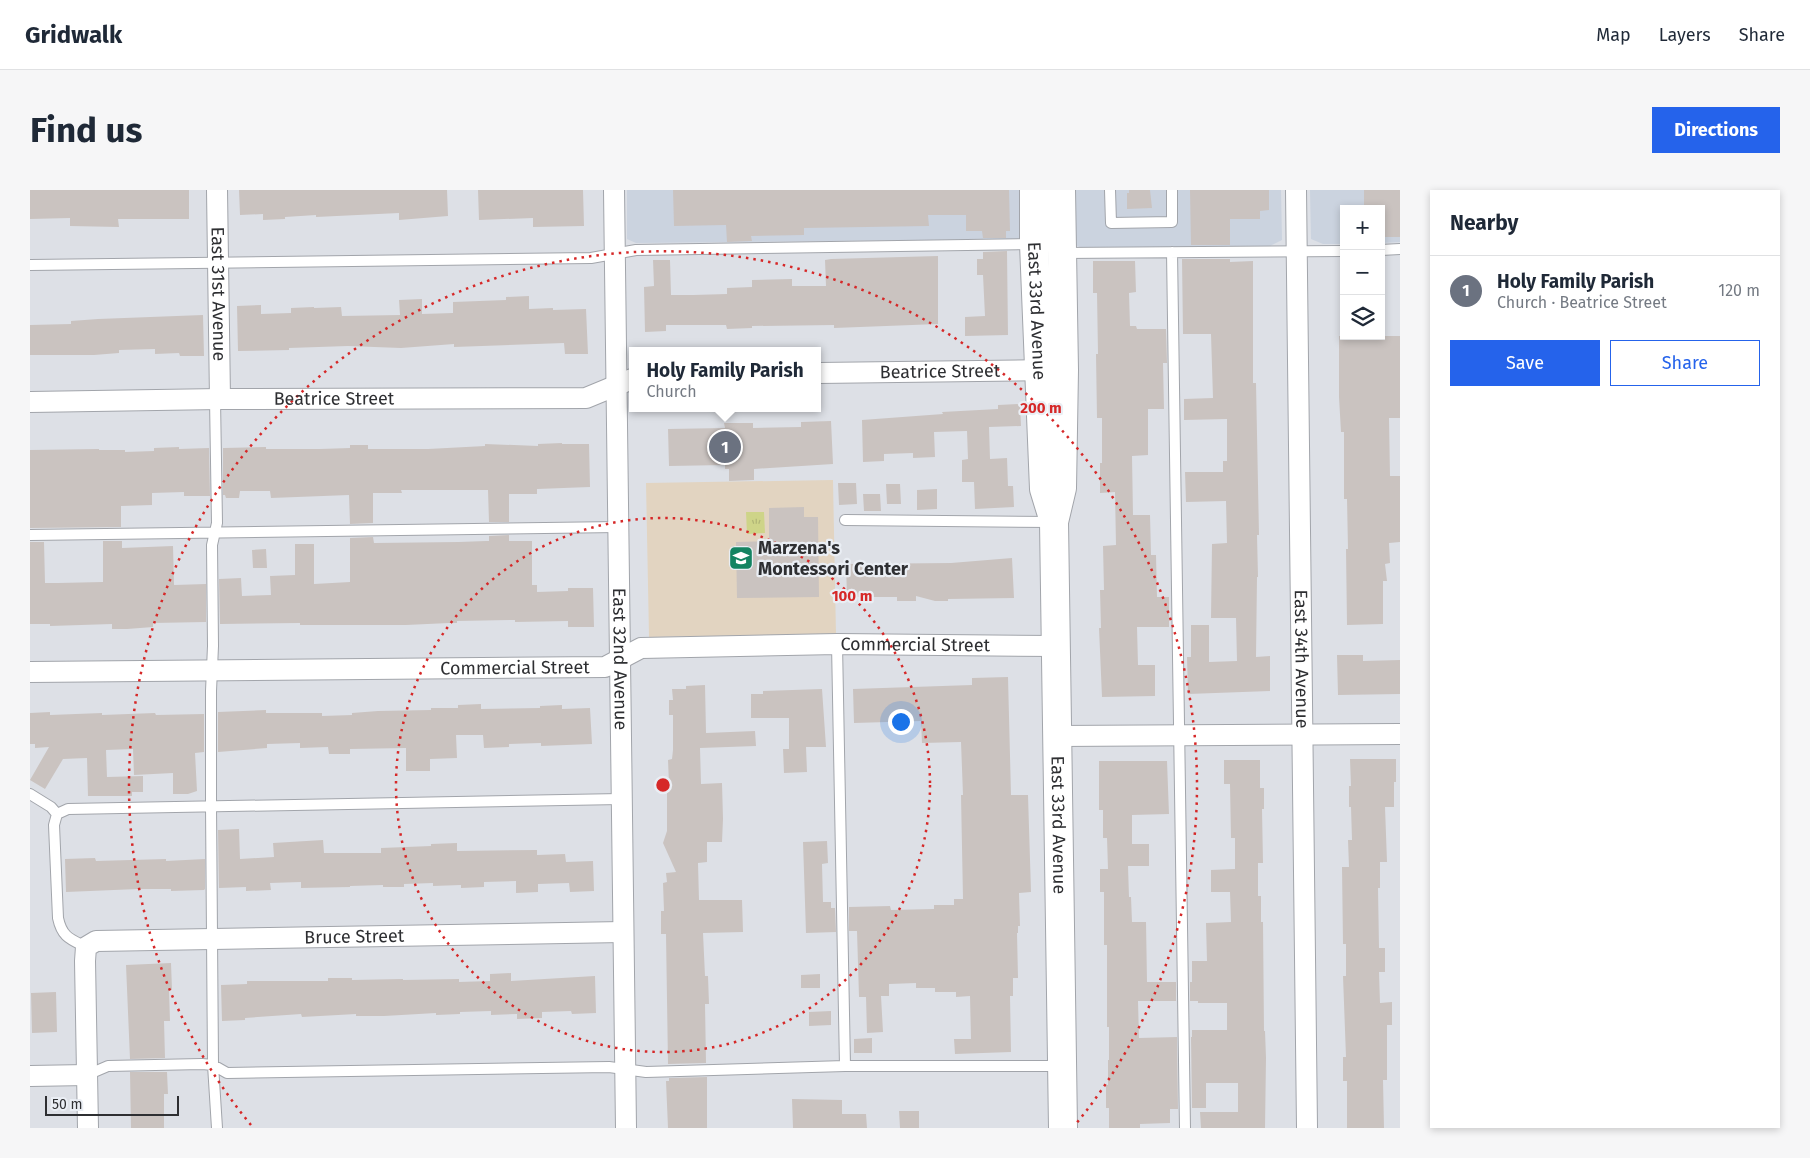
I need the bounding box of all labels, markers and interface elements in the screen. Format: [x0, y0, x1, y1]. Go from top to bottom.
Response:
text: Gridwalk [25, 21, 122, 49]
text: Map [1596, 24, 1631, 46]
text: Layers [1659, 24, 1711, 46]
text: Share [1739, 24, 1785, 46]
button: Directions [1652, 107, 1780, 153]
text: Find us [30, 109, 142, 151]
map controls [1340, 205, 1385, 340]
button: + [1340, 205, 1385, 250]
text: Nearby [1450, 210, 1518, 236]
street label: East 31st Avenue [207, 227, 230, 361]
street label: East 33rd Avenue [1023, 241, 1051, 381]
button: − [1340, 250, 1385, 295]
text: Holy Family Parish [1497, 270, 1654, 293]
text: 1 [1462, 281, 1470, 300]
text: 120 m [1718, 281, 1760, 300]
text: Church · Beatrice Street [1497, 293, 1667, 312]
button: layers [1340, 295, 1385, 340]
button: Save [1450, 340, 1600, 386]
button: Share [1610, 340, 1760, 386]
popup [629, 347, 821, 412]
text: Holy Family Parish [646, 359, 804, 382]
street label: Beatrice Street [880, 360, 1001, 383]
text: Church [646, 382, 697, 401]
street label: Beatrice Street [274, 388, 395, 410]
text: 200 m [1020, 399, 1062, 417]
pin: 1 [709, 428, 741, 466]
place label: Marzena's Montessori Center [758, 537, 909, 580]
school or university icon: Marzena's Montessori Center [728, 545, 754, 571]
text: 100 m [832, 587, 872, 605]
street label: East 32nd Avenue [608, 588, 632, 730]
street label: East 34th Avenue [1290, 589, 1313, 729]
street label: Commercial Street [840, 633, 991, 656]
street label: Commercial Street [440, 656, 590, 679]
your location [888, 709, 914, 735]
street label: East 33rd Avenue [1046, 756, 1071, 894]
centre of rings [654, 776, 672, 794]
street label: Bruce Street [304, 925, 405, 948]
scale bar [45, 1093, 179, 1116]
text: 50 m [52, 1096, 83, 1113]

